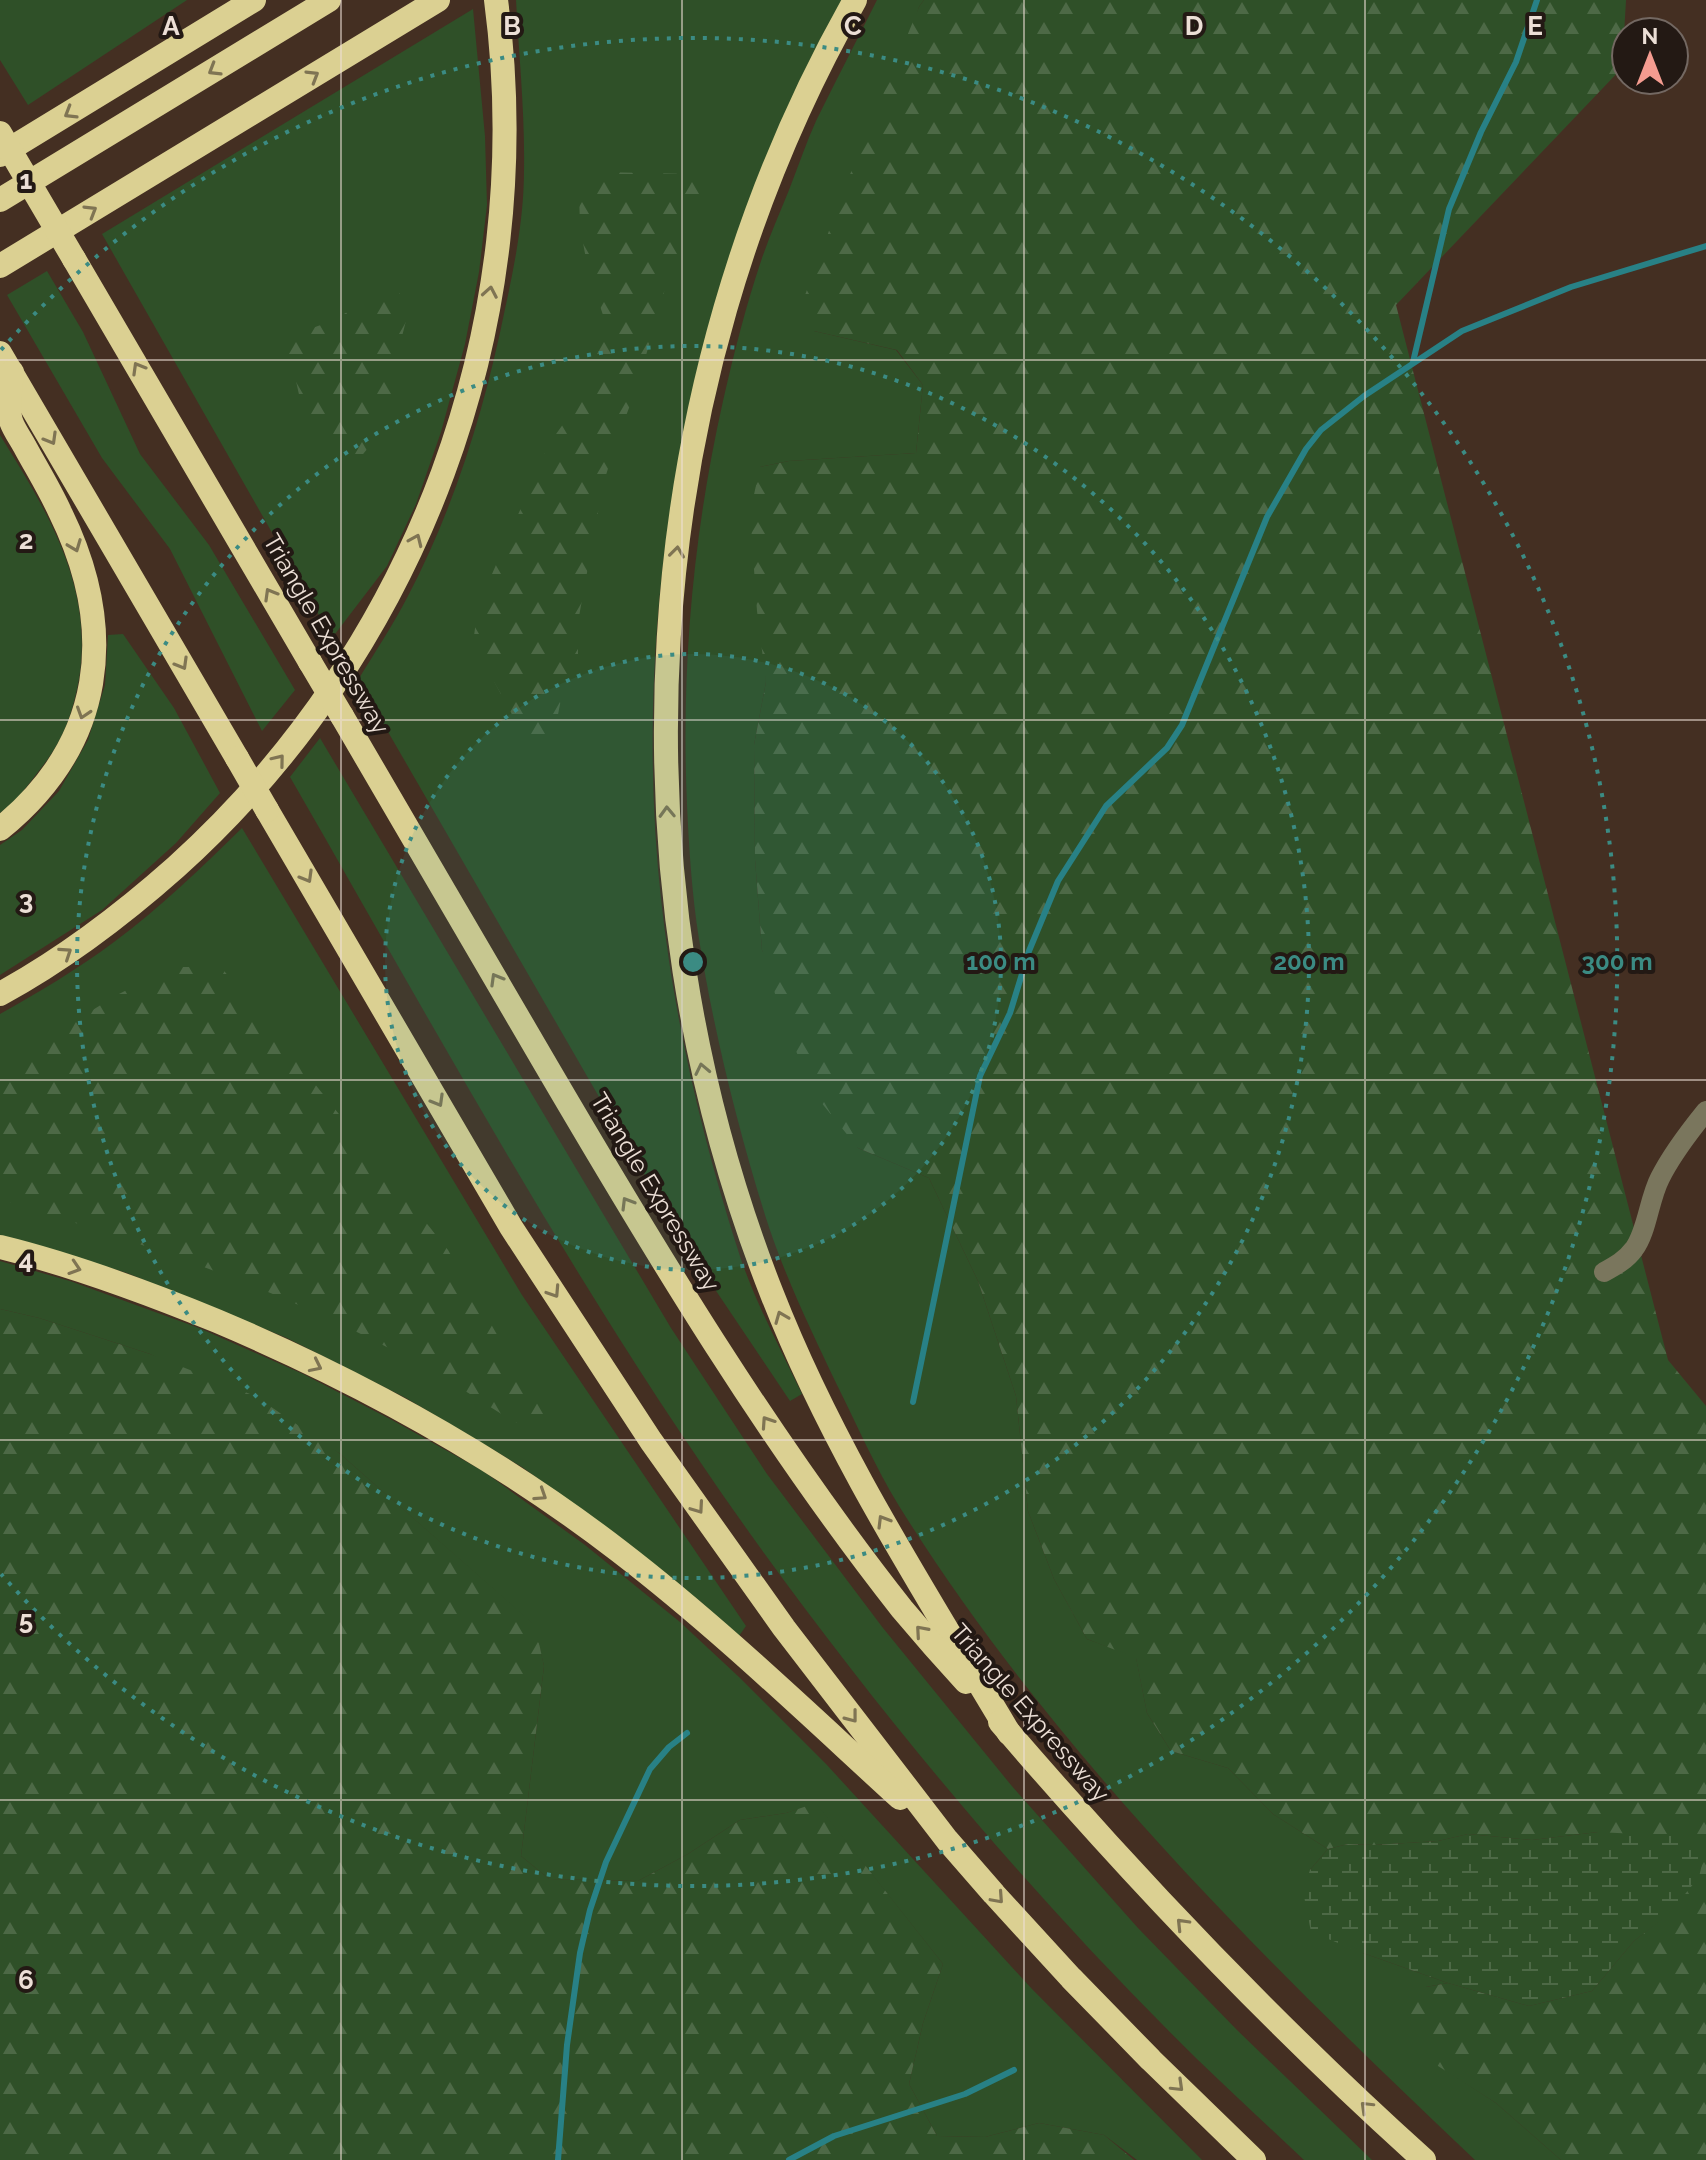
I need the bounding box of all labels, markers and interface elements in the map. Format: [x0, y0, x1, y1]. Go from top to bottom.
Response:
text: A [162, 11, 180, 41]
text: B [503, 11, 521, 41]
text: C [844, 11, 862, 41]
text: D [1185, 11, 1203, 41]
text: E [1527, 11, 1543, 41]
north arrow [1610, 16, 1690, 96]
text: N [1642, 23, 1658, 49]
one-way arrow [208, 60, 223, 75]
one-way arrow [304, 70, 319, 86]
one-way arrow [64, 103, 78, 118]
text: 1 [20, 165, 33, 195]
one-way arrow [82, 205, 97, 221]
one-way arrow [481, 285, 498, 298]
one-way arrow [132, 362, 148, 377]
one-way arrow [41, 431, 57, 445]
text: 2 [19, 525, 33, 555]
street label: Triangle Expressway [257, 529, 396, 739]
one-way arrow [406, 534, 422, 548]
one-way arrow [65, 538, 82, 552]
one-way arrow [668, 545, 685, 558]
one-way arrow [264, 588, 280, 603]
one-way arrow [172, 655, 188, 670]
one-way arrow [77, 705, 93, 719]
one-way arrow [269, 755, 284, 769]
one-way arrow [659, 805, 676, 818]
one-way arrow [297, 868, 313, 883]
text: 3 [19, 885, 33, 915]
text: 100 m [966, 947, 1036, 976]
text: 200 m [1273, 947, 1345, 976]
text: 300 m [1582, 947, 1652, 976]
one-way arrow [58, 948, 72, 963]
centre of rings [679, 948, 707, 976]
one-way arrow [490, 973, 506, 988]
one-way arrow [694, 1063, 711, 1077]
street label: Triangle Expressway [585, 1087, 726, 1296]
one-way arrow [428, 1093, 444, 1107]
one-way arrow [621, 1197, 637, 1212]
text: 4 [19, 1245, 33, 1275]
one-way arrow [67, 1259, 81, 1275]
one-way arrow [544, 1283, 559, 1298]
one-way arrow [774, 1311, 790, 1325]
one-way arrow [307, 1356, 322, 1372]
one-way arrow [762, 1416, 777, 1430]
one-way arrow [532, 1485, 547, 1500]
one-way arrow [688, 1500, 703, 1514]
one-way arrow [877, 1515, 893, 1530]
text: 5 [19, 1605, 33, 1635]
street label: Triangle Expressway [945, 1618, 1116, 1808]
one-way arrow [917, 1626, 931, 1640]
one-way arrow [843, 1709, 857, 1723]
one-way arrow [988, 1889, 1003, 1904]
one-way arrow [1177, 1919, 1191, 1933]
text: 6 [18, 1965, 34, 1995]
one-way arrow [1169, 2077, 1183, 2092]
one-way arrow [1361, 2102, 1375, 2116]

